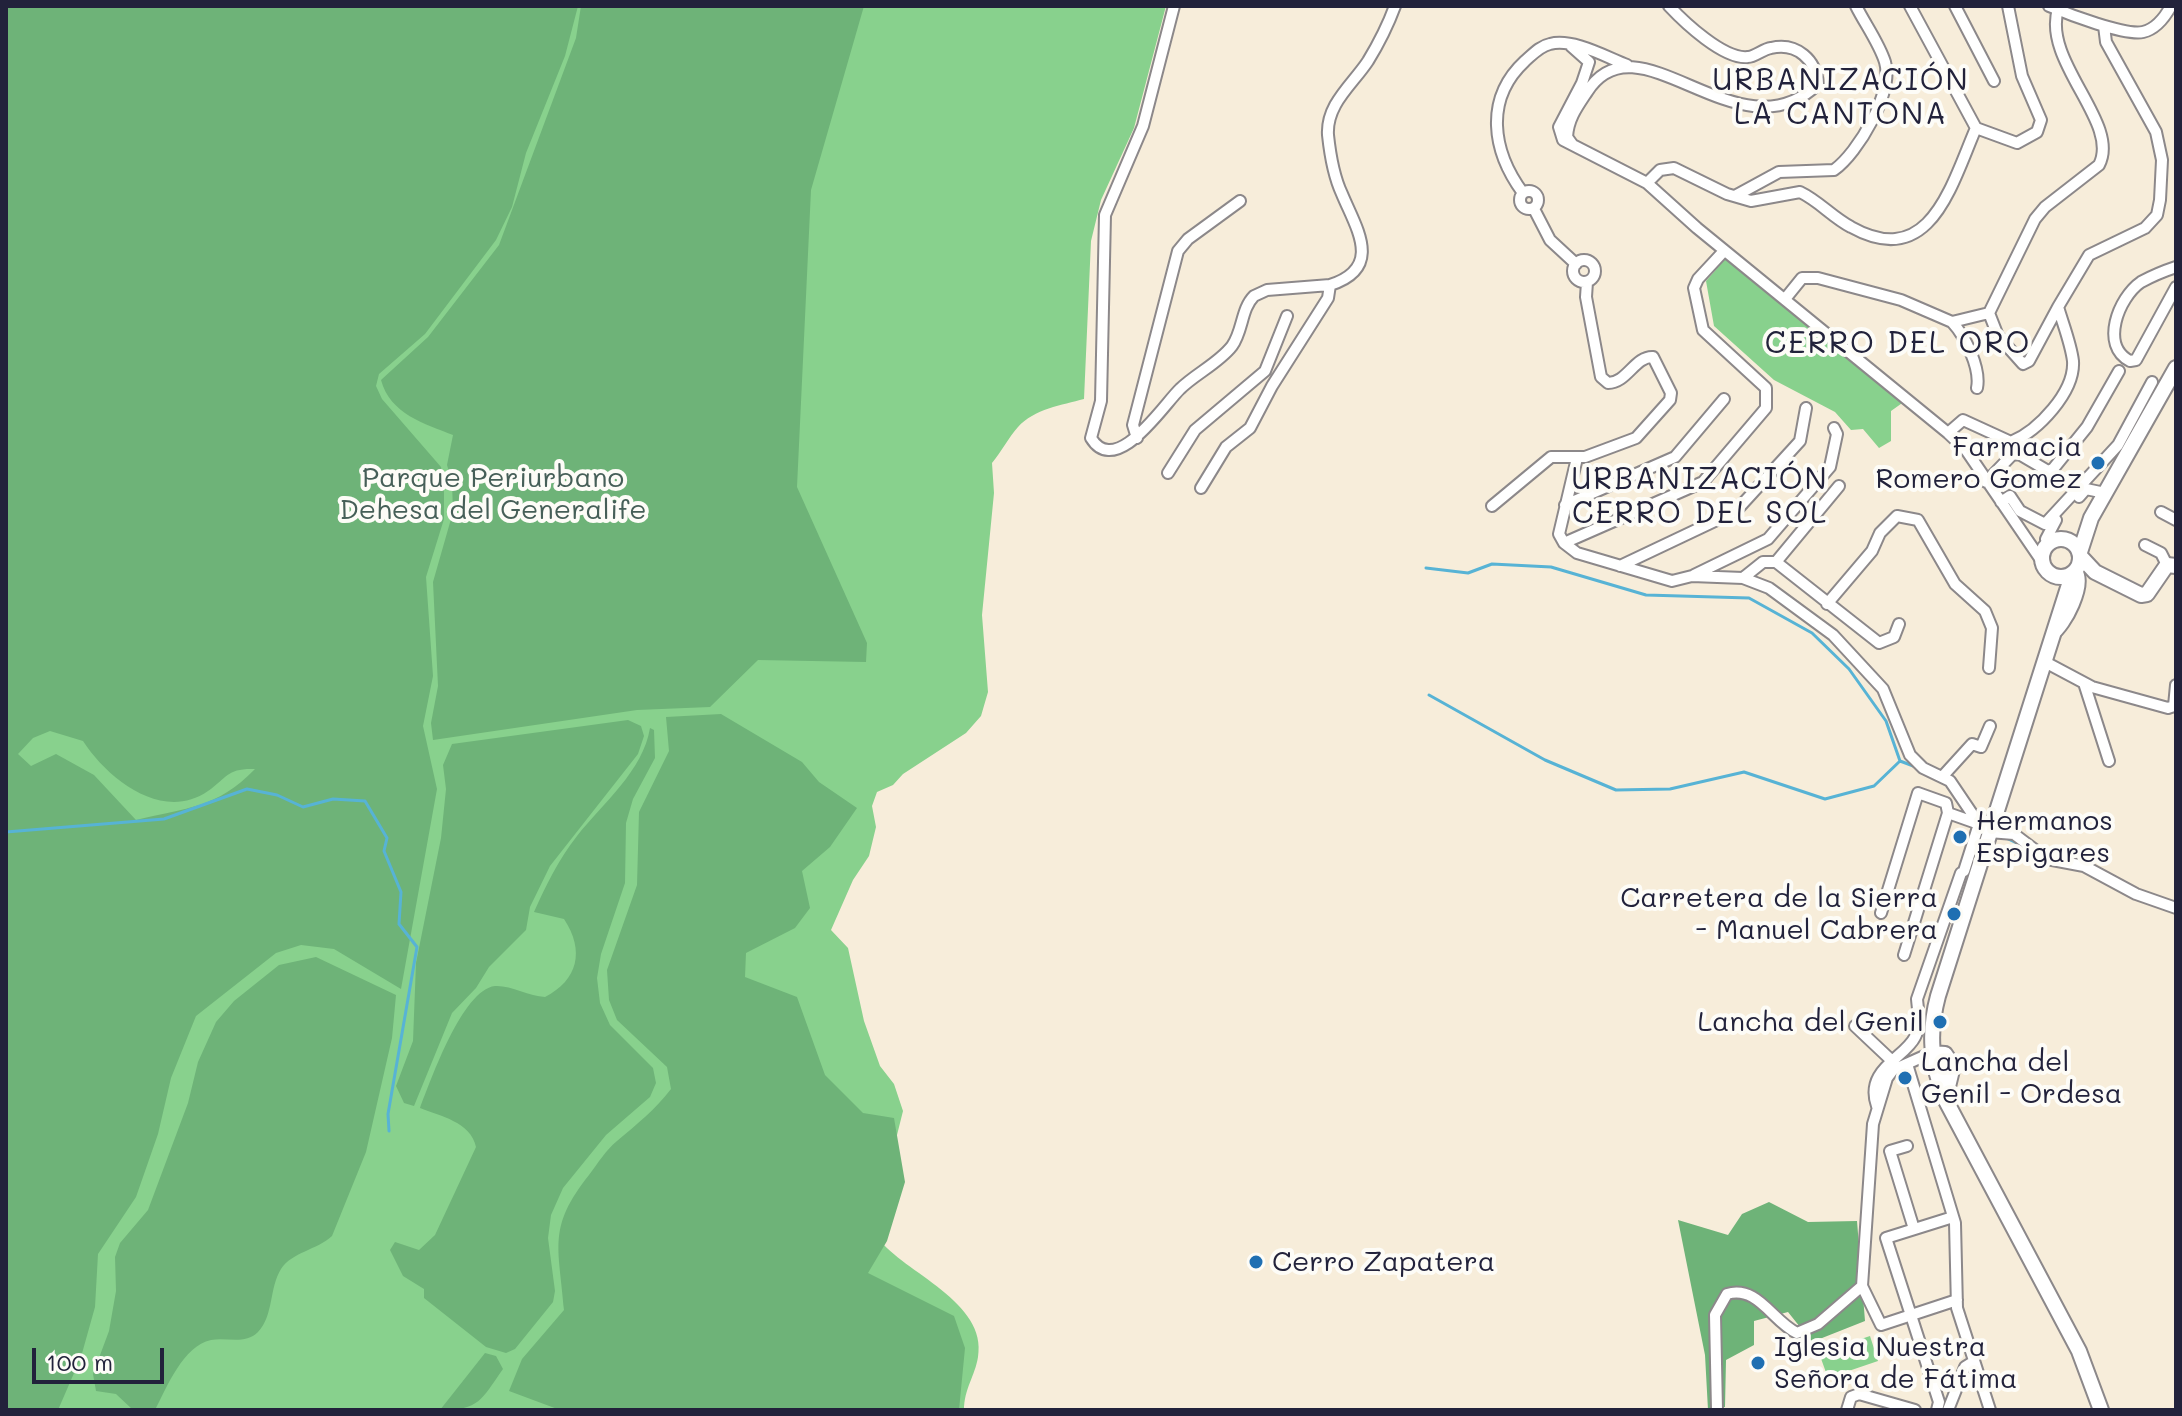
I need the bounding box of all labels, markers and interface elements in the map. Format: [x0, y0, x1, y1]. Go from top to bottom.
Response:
district label: URBANIZACIÓN LA CANTONA [1712, 63, 1970, 134]
district label: CERRO DEL ORO [1765, 326, 2031, 362]
place label: Farmacia Romero Gomez [1876, 430, 2082, 496]
marker: Farmacia Romero Gomez [2089, 454, 2107, 472]
park label: Parque Periurbano Dehesa del Generalife [339, 461, 647, 527]
district label: URBANIZACIÓN CERRO DEL SOL [1571, 462, 1829, 532]
place label: Hermanos Espigares [1976, 804, 2113, 870]
marker: Hermanos Espigares [1951, 828, 1969, 846]
place label: Carretera de la Sierra - Manuel Cabrera [1620, 881, 1938, 947]
marker: Carretera de la Sierra - Manuel Cabrera [1945, 905, 1963, 923]
place label: Lancha del Genil [1697, 1005, 1924, 1039]
marker: Lancha del Genil [1931, 1013, 1949, 1031]
place label: Lancha del Genil - Ordesa [1921, 1045, 2122, 1111]
marker: Lancha del Genil - Ordesa [1896, 1069, 1914, 1087]
place label: Cerro Zapatera [1272, 1245, 1495, 1279]
marker: Cerro Zapatera [1247, 1253, 1265, 1271]
place label: Iglesia Nuestra Señora de Fátima [1774, 1330, 2017, 1396]
scale bar [36, 1332, 168, 1382]
text: 100 m [46, 1346, 113, 1377]
marker: Iglesia Nuestra Señora de Fátima [1749, 1354, 1767, 1372]

